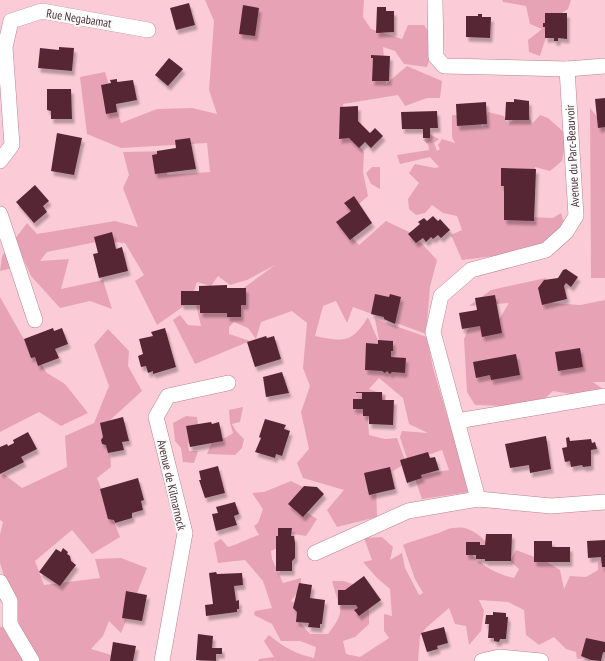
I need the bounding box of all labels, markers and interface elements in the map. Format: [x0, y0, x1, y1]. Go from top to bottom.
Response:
street label: Rue Negabamat [45, 5, 113, 31]
street label: Avenue du Parc-Beauvoir [562, 104, 582, 208]
street label: Avenue de Kilmarnock [154, 438, 190, 532]

